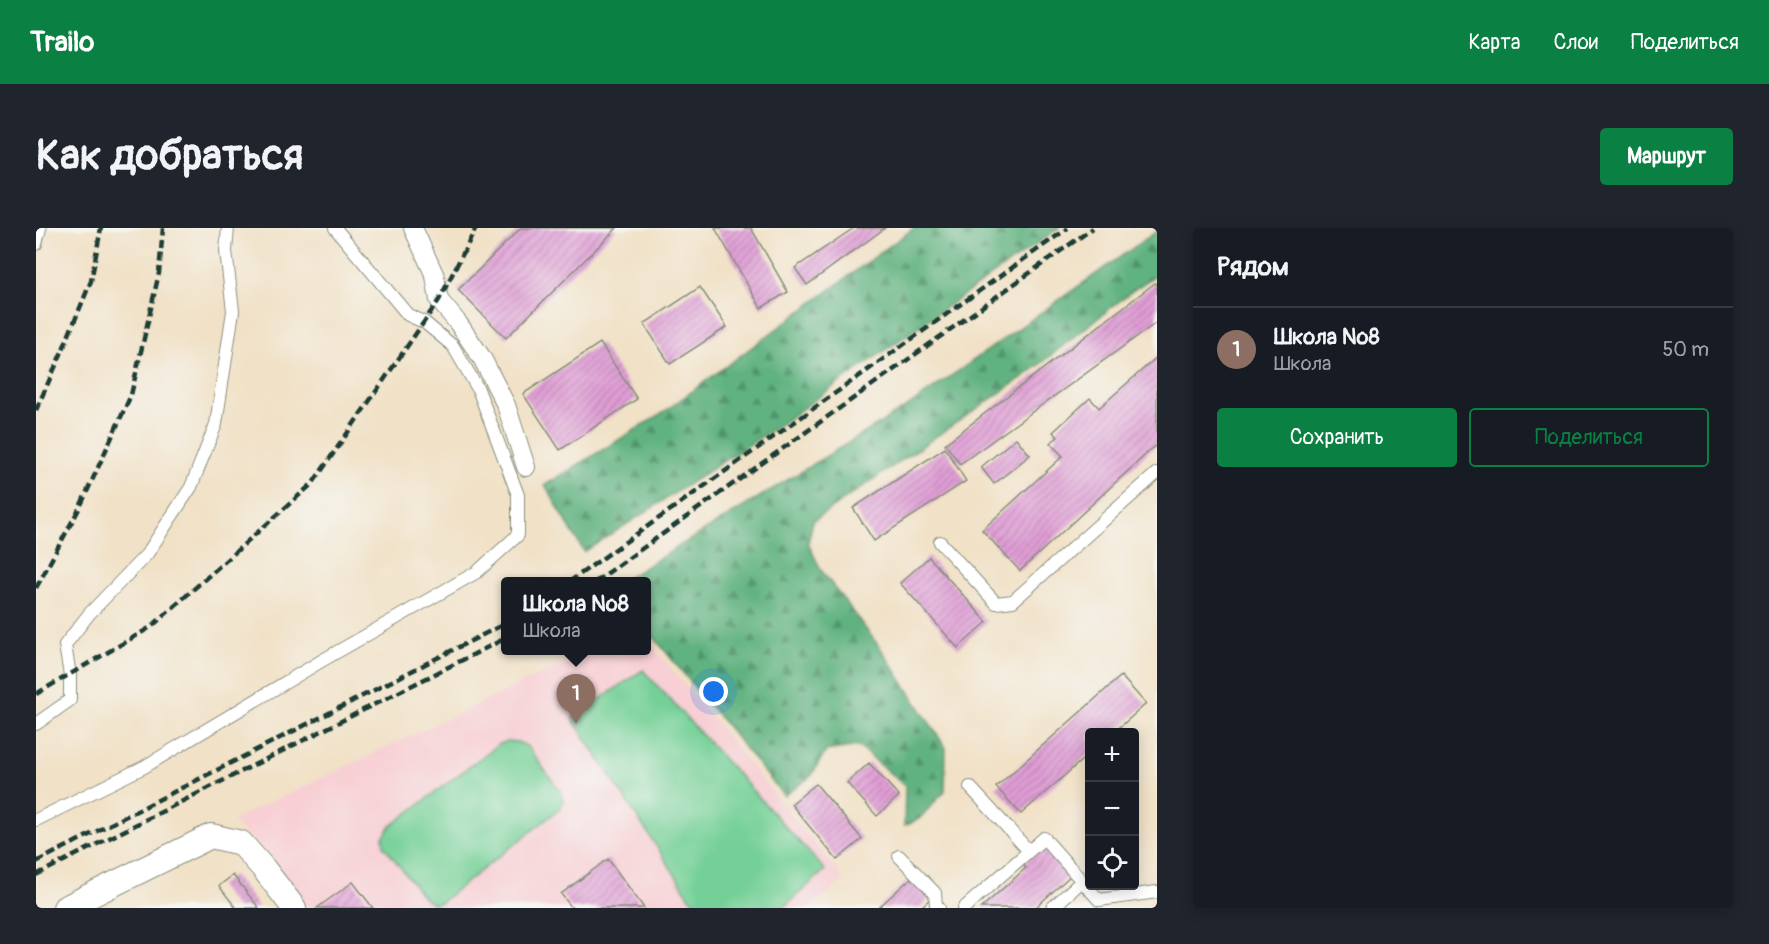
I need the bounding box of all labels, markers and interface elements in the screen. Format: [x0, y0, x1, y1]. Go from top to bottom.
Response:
text: Trailo [30, 25, 94, 60]
text: Карта [1468, 29, 1520, 56]
text: Слои [1553, 29, 1598, 56]
text: Поделиться [1631, 29, 1739, 56]
button: Маршрут [1600, 128, 1733, 185]
text: Как добраться [36, 130, 303, 182]
text: Рядом [1217, 251, 1289, 283]
text: Школа №8 [1274, 323, 1380, 351]
text: 1 [1233, 337, 1240, 362]
text: 50 m [1662, 337, 1709, 362]
text: Школа [1274, 351, 1331, 376]
button: Сохранить [1217, 408, 1457, 467]
button: Поделиться [1469, 408, 1709, 467]
popup [501, 577, 651, 655]
text: Школа №8 [523, 590, 629, 618]
text: Школа [523, 618, 580, 643]
pin: 1 [556, 674, 596, 724]
your location [699, 677, 728, 706]
map controls [1085, 728, 1139, 890]
button: + [1085, 728, 1139, 782]
button: − [1085, 782, 1139, 836]
button: locate [1085, 836, 1139, 890]

